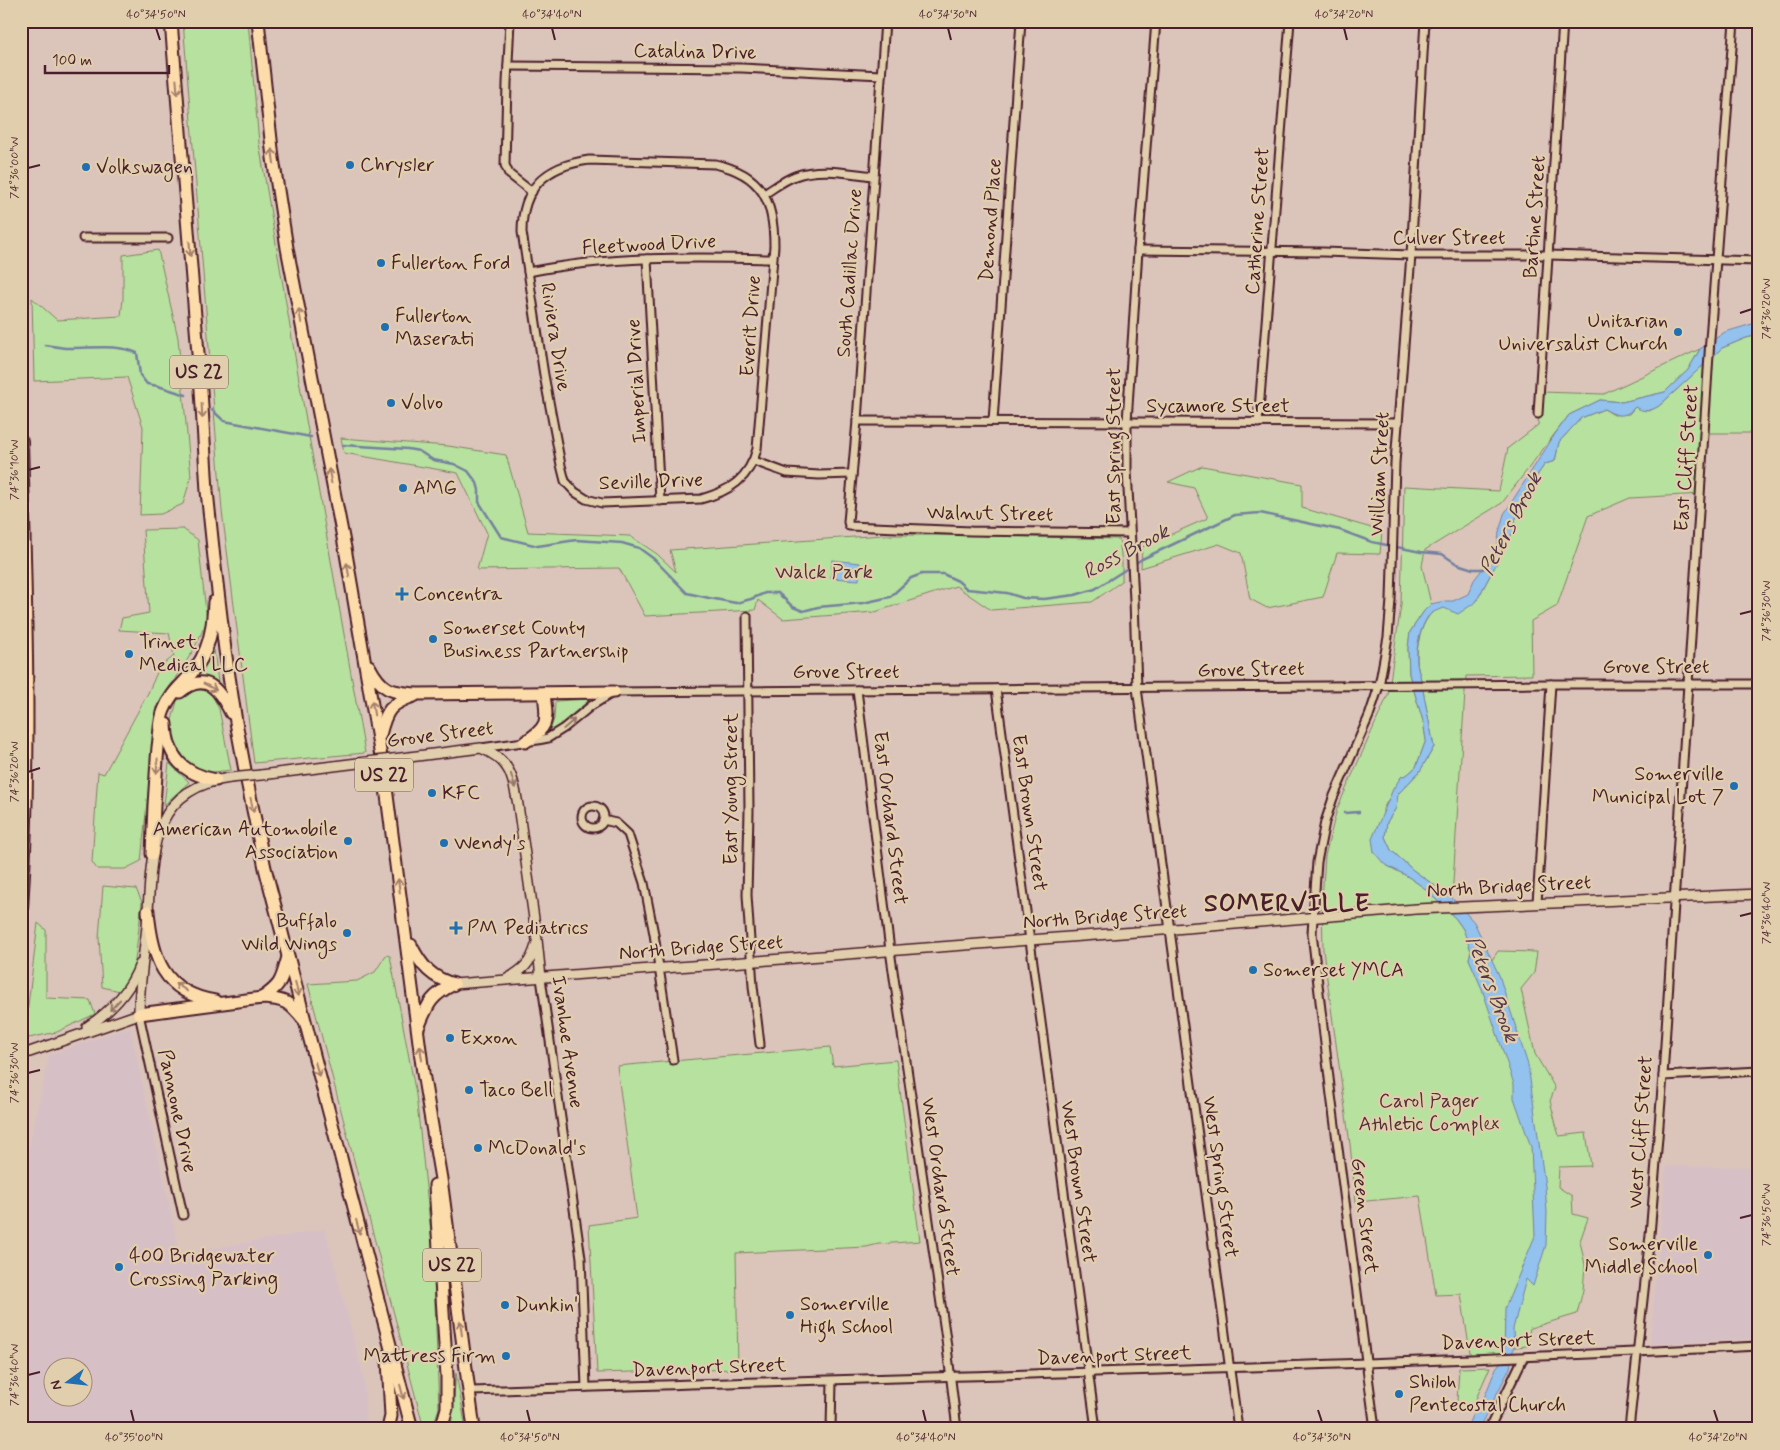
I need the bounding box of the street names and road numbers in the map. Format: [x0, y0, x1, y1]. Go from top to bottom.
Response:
street label: Catalina Drive [633, 37, 757, 67]
street label: Catherine Street [1239, 146, 1277, 296]
street label: Bartine Street [1517, 155, 1553, 279]
street label: Demond Place [973, 157, 1009, 283]
street label: South Cadillac Drive [831, 188, 869, 358]
street label: Culver Street [1392, 225, 1506, 252]
street label: Fleetwood Drive [581, 228, 717, 262]
street label: Everit Drive [734, 274, 768, 378]
street label: Riviera Drive [533, 281, 577, 393]
street label: Imperial Drive [620, 318, 654, 444]
road number: US 22 [170, 356, 228, 388]
street label: East Spring Street [1101, 367, 1130, 525]
street label: East Cliff Street [1668, 383, 1706, 533]
street label: Sycamore Street [1146, 393, 1290, 420]
street label: William Street [1363, 411, 1397, 537]
street label: Seville Drive [598, 467, 704, 497]
street label: Walnut Street [926, 499, 1054, 529]
street label: Grove Street [1602, 654, 1710, 681]
street label: Grove Street [1197, 656, 1305, 684]
street label: Grove Street [792, 659, 900, 686]
street label: East Young Street [718, 713, 746, 865]
street label: Grove Street [385, 715, 495, 755]
street label: East Orchard Street [866, 730, 914, 906]
street label: East Brown Street [1005, 733, 1053, 893]
road number: US 22 [355, 758, 413, 792]
street label: North Bridge Street [1426, 869, 1592, 905]
street label: North Bridge Street [1022, 898, 1188, 936]
street label: North Bridge Street [618, 929, 784, 967]
street label: Ivanhoe Avenue [544, 974, 590, 1110]
street label: Pannone Drive [151, 1047, 203, 1175]
street label: West Cliff Street [1622, 1055, 1660, 1209]
street label: West Spring Street [1193, 1094, 1245, 1260]
street label: West Orchard Street [914, 1096, 966, 1278]
street label: West Brown Street [1053, 1099, 1103, 1265]
street label: Green Street [1343, 1156, 1385, 1276]
road number: US 22 [423, 1248, 481, 1282]
street label: Davenport Street [1440, 1325, 1596, 1357]
street label: Davenport Street [1036, 1340, 1192, 1372]
street label: Davenport Street [631, 1352, 787, 1384]

